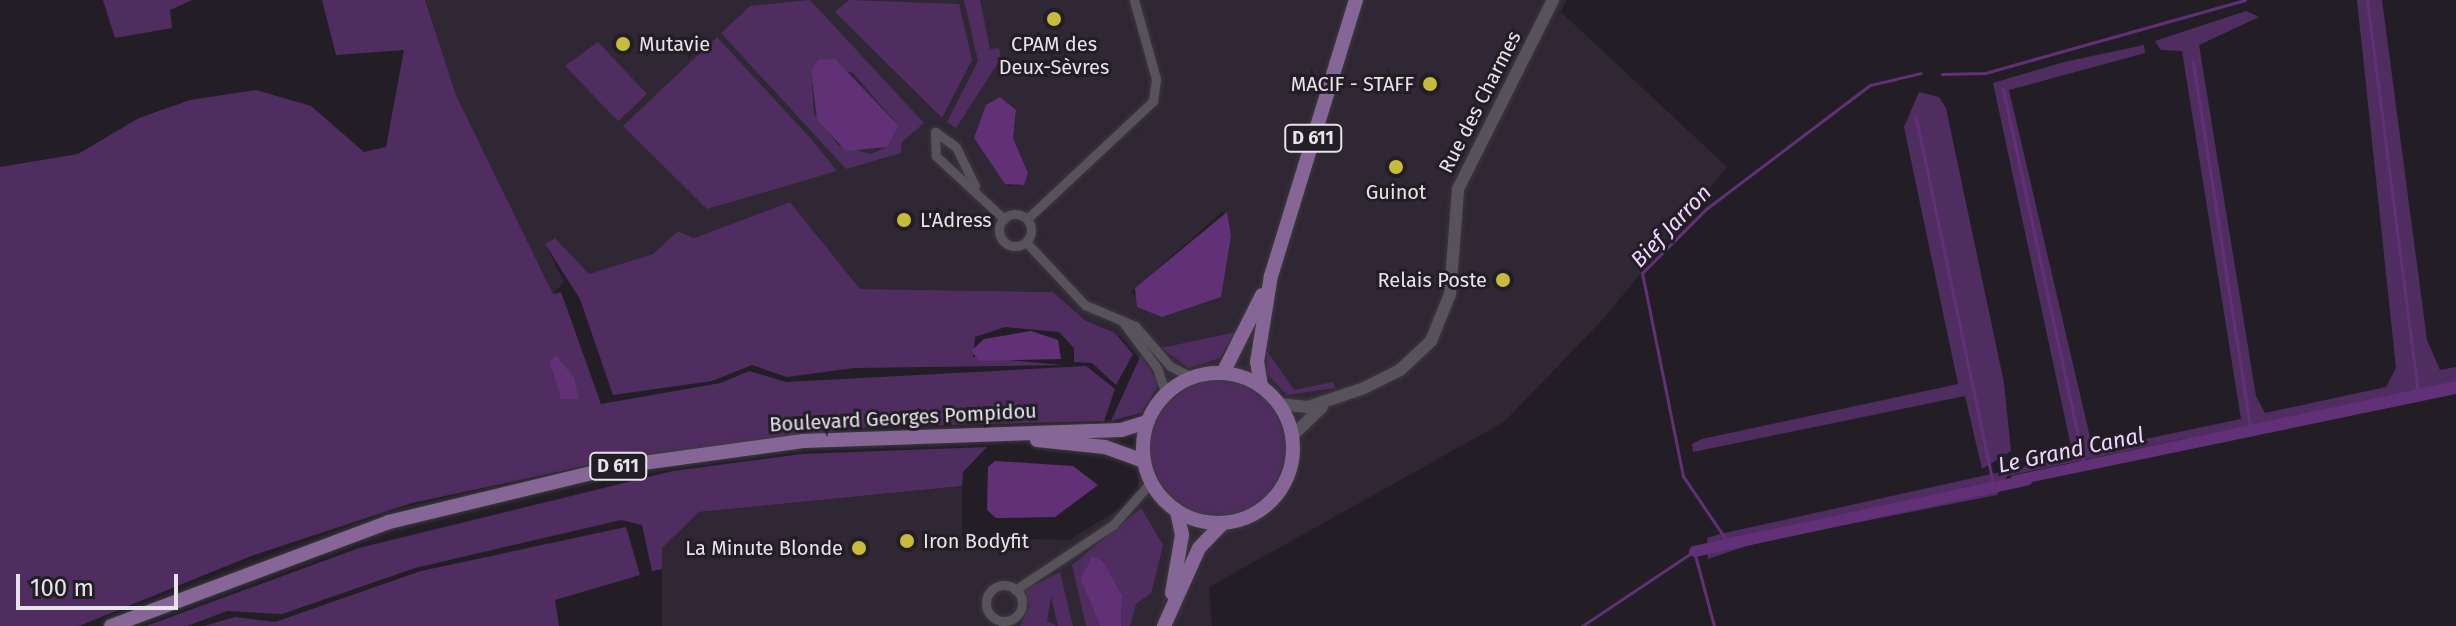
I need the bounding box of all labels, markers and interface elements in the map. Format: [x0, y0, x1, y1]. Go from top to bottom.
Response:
marker: CPAM des Deux-Sèvres [1045, 10, 1063, 28]
street label: Rue des Charmes [1434, 27, 1526, 177]
place label: Mutavie [639, 32, 710, 56]
place label: CPAM des Deux-Sèvres [999, 32, 1109, 79]
marker: Mutavie [614, 35, 632, 53]
place label: MACIF - STAFF [1291, 72, 1414, 96]
marker: MACIF - STAFF [1421, 75, 1439, 93]
road number: D 611 [1283, 124, 1343, 152]
marker: Guinot [1387, 158, 1405, 176]
water label: Bief Jarron [1625, 179, 1717, 273]
place label: Guinot [1366, 180, 1426, 204]
place label: L'Adress [920, 208, 992, 232]
marker: L'Adress [895, 211, 913, 229]
place label: Relais Poste [1378, 268, 1487, 292]
marker: Relais Poste [1494, 271, 1512, 289]
street label: Boulevard Georges Pompidou [769, 399, 1037, 437]
water label: Le Grand Canal [1996, 422, 2146, 478]
road number: D 611 [588, 452, 648, 480]
place label: Iron Bodyfit [923, 529, 1029, 553]
marker: Iron Bodyfit [898, 532, 916, 550]
place label: La Minute Blonde [685, 536, 843, 560]
marker: La Minute Blonde [850, 539, 868, 557]
scale bar [20, 558, 182, 608]
text: 100 m [30, 574, 94, 602]

